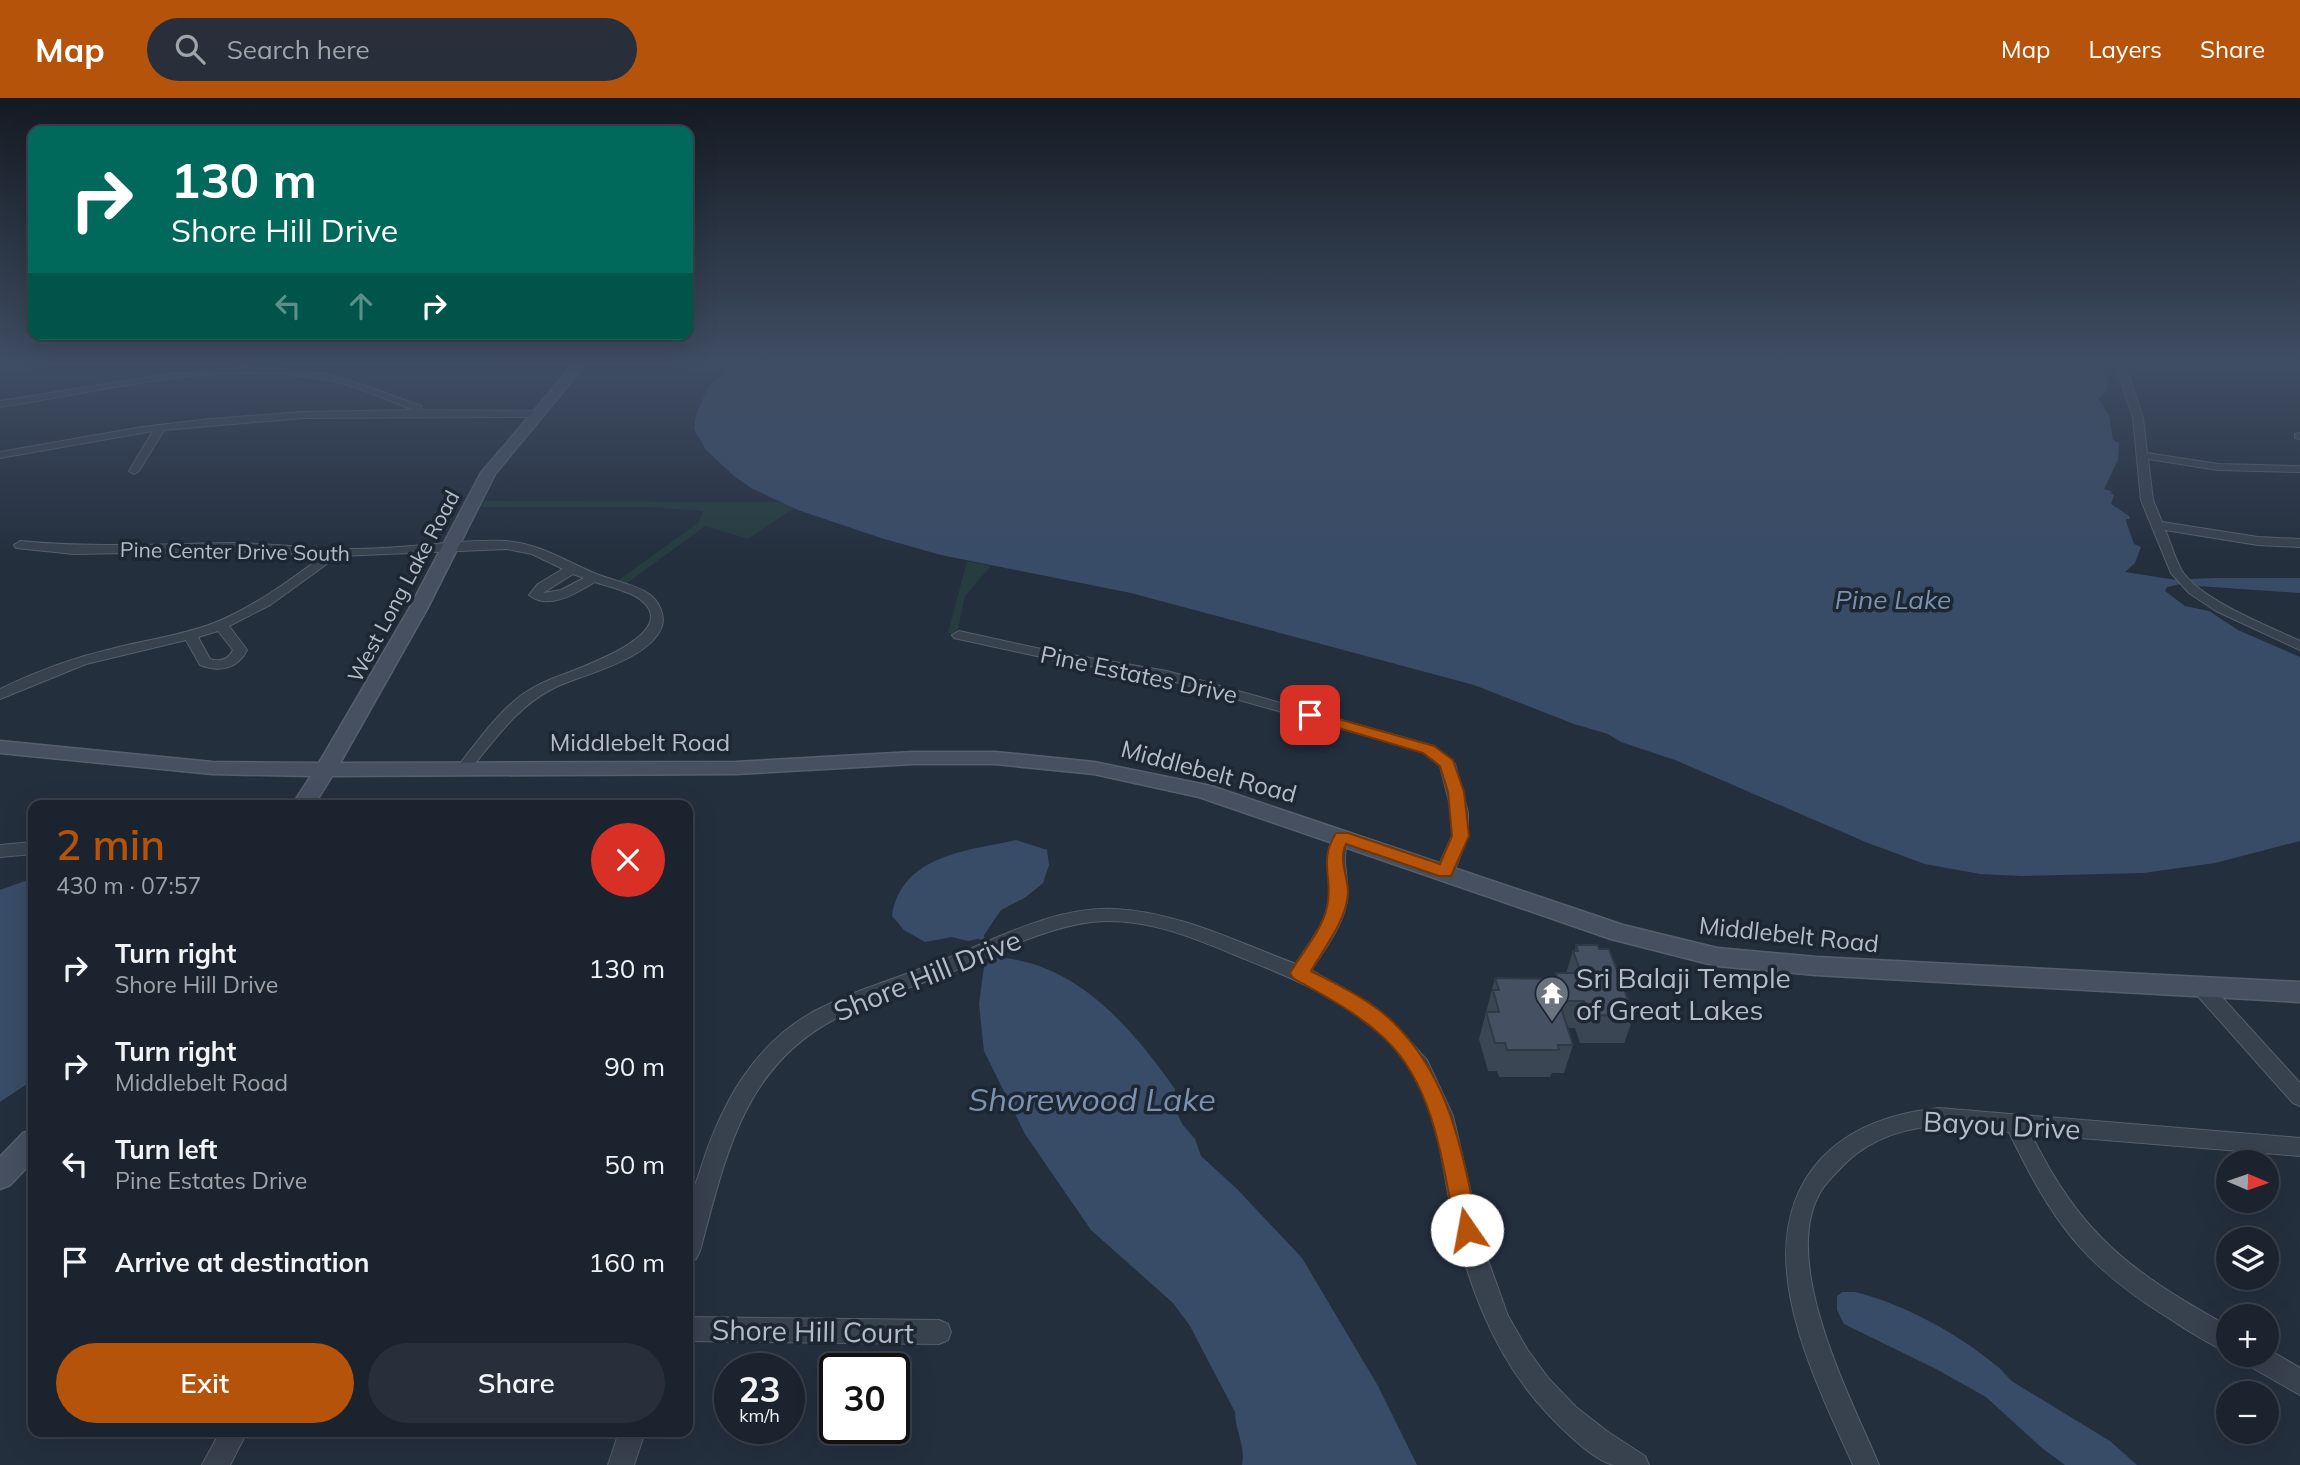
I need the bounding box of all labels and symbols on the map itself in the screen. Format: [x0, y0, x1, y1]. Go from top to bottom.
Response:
street label: West Long Lake Road [341, 486, 465, 686]
street label: Pine Center Drive South [120, 536, 350, 566]
water label: Pine Lake [1835, 583, 1951, 616]
street label: Pine Estates Drive [1038, 638, 1240, 710]
pin [1280, 685, 1340, 745]
street label: Middlebelt Road [550, 727, 730, 757]
street label: Middlebelt Road [1118, 733, 1300, 809]
street label: Middlebelt Road [1698, 910, 1880, 958]
street label: Shore Hill Drive [828, 922, 1026, 1028]
place label: Sri Balaji Temple of Great Lakes [1576, 960, 1791, 1027]
temple icon: Sri Balaji Temple of Great Lakes [1533, 974, 1571, 1023]
water label: Shorewood Lake [968, 1079, 1216, 1119]
street label: Bayou Drive [1922, 1103, 2082, 1147]
north arrow [2216, 1150, 2278, 1213]
position arrow [1430, 1193, 1504, 1267]
street label: Shore Hill Court [712, 1312, 915, 1350]
speed limit sign: 30 [819, 1353, 910, 1444]

